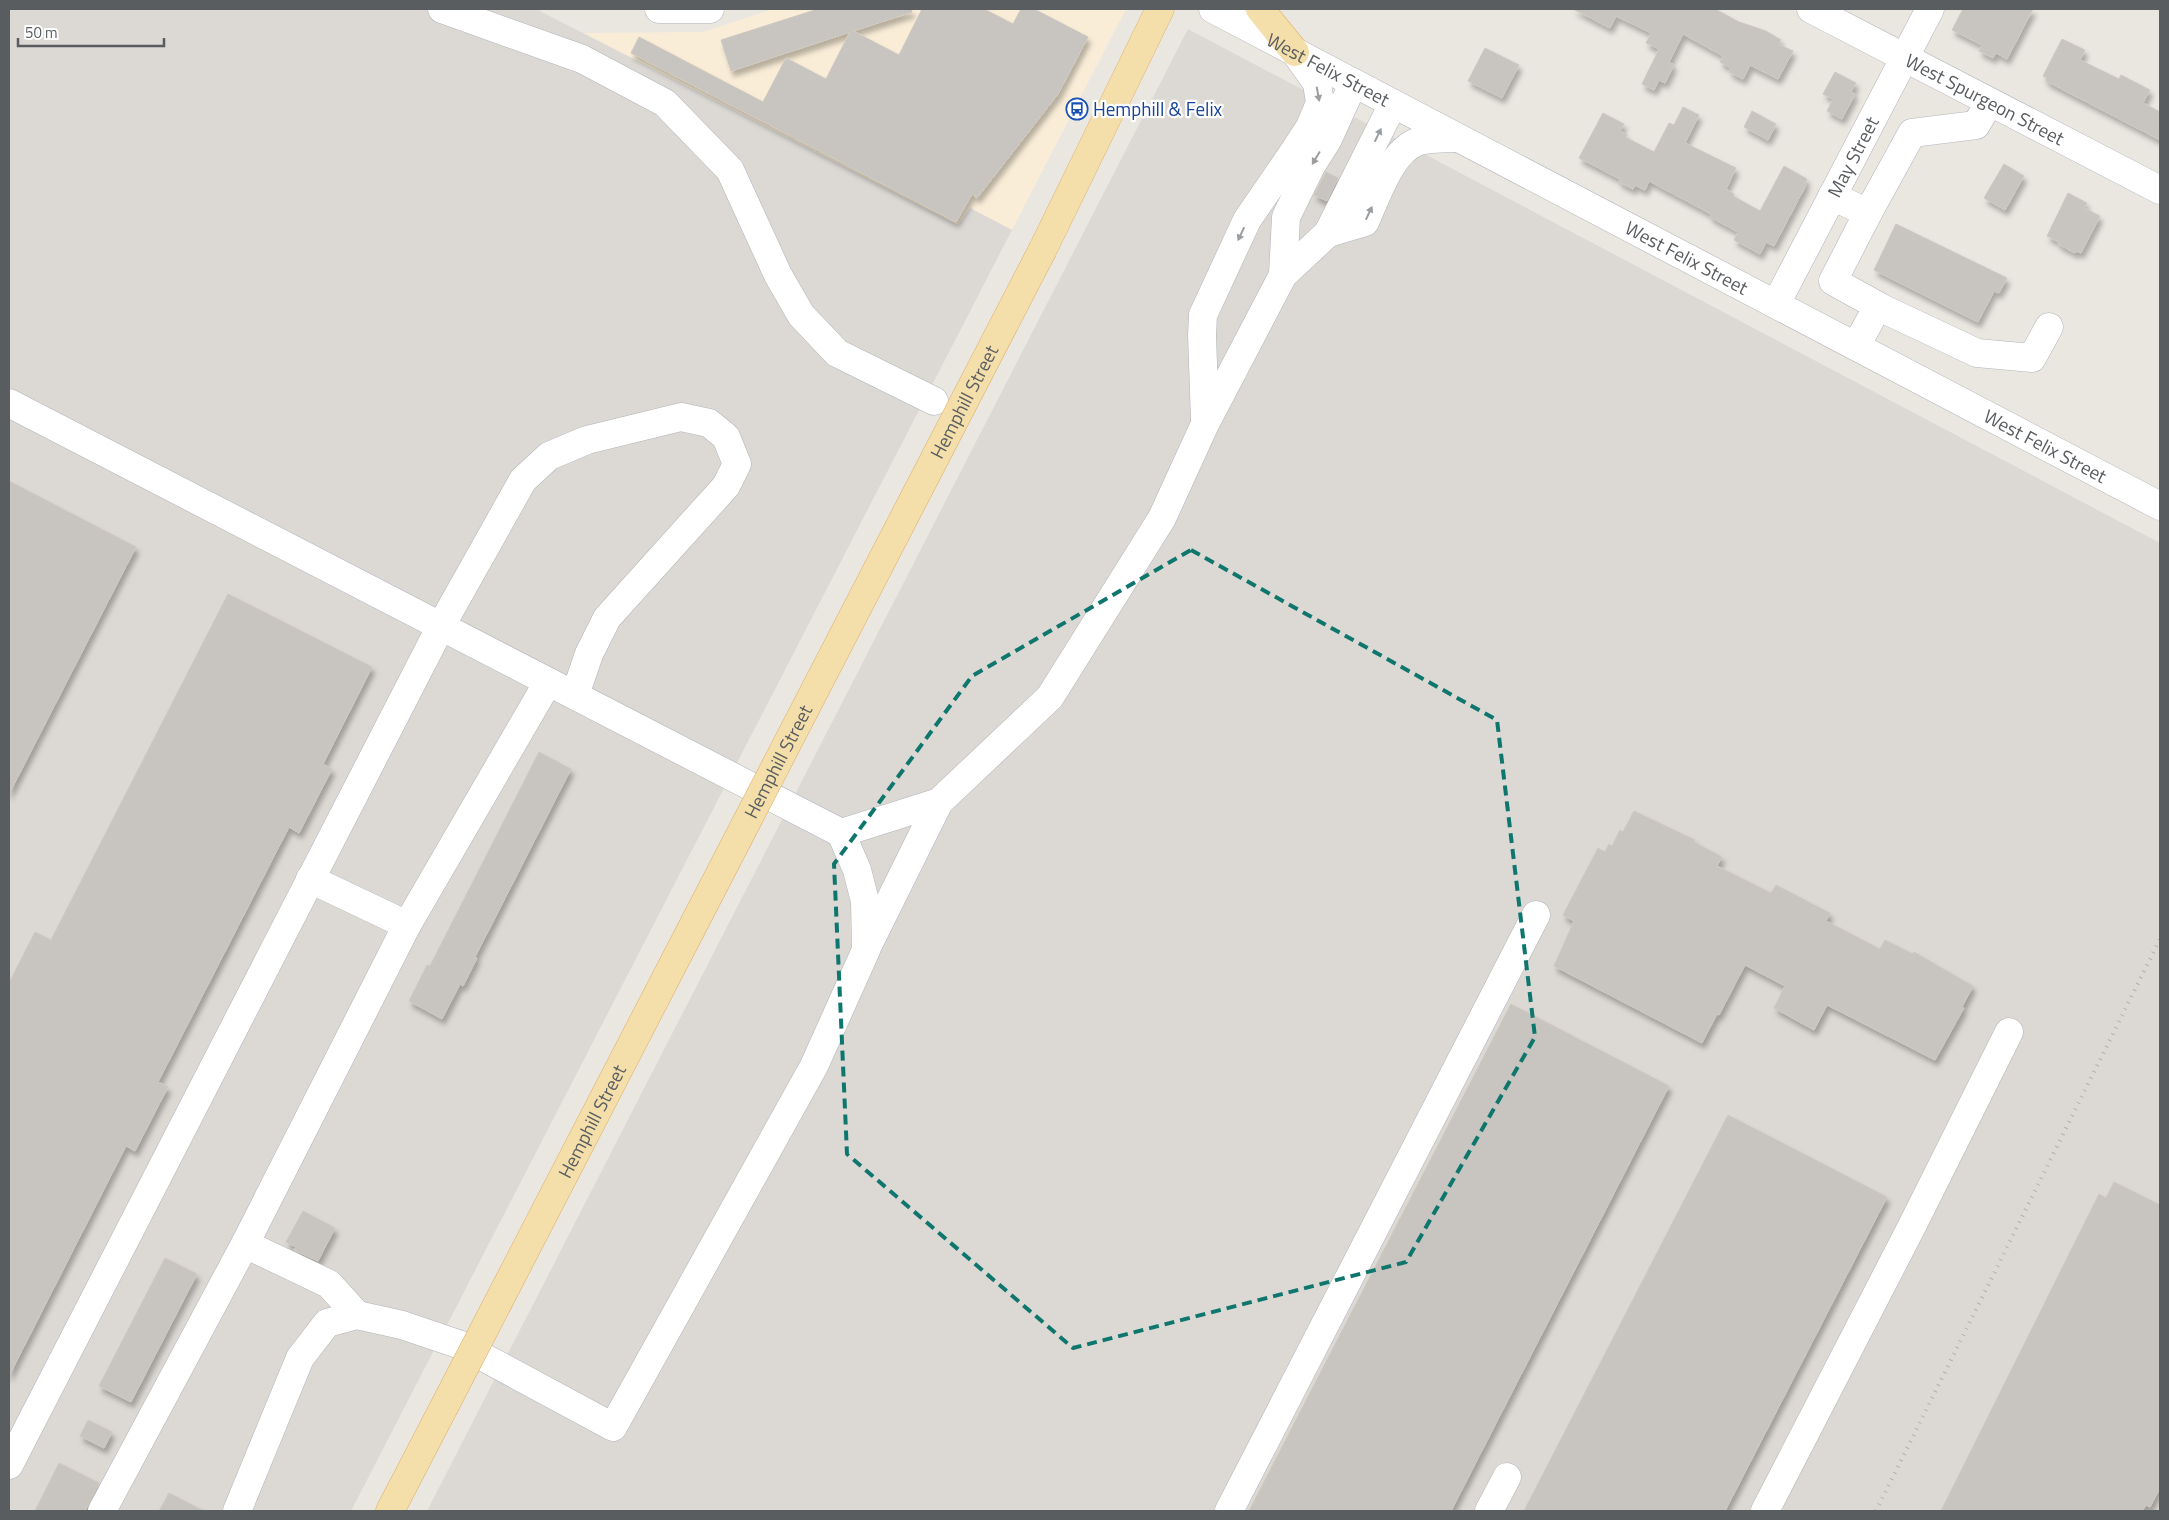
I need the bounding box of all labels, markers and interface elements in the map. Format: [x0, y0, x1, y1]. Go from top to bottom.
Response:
scale bar [18, 15, 164, 47]
text: 50 m [25, 21, 58, 44]
street label: West Felix Street [1262, 25, 1395, 113]
street label: West Spurgeon Street [1901, 46, 2070, 152]
one-way arrow [1315, 86, 1323, 102]
place label: Hemphill & Felix [1093, 94, 1223, 123]
bus stop icon: Hemphill & Felix [1065, 97, 1089, 121]
street label: May Street [1819, 111, 1886, 202]
one-way arrow [1374, 128, 1382, 142]
one-way arrow [1311, 152, 1320, 165]
one-way arrow [1365, 206, 1373, 220]
street label: West Felix Street [1620, 213, 1754, 302]
one-way arrow [1236, 227, 1244, 241]
street label: Hemphill Street [922, 339, 1005, 464]
street label: West Felix Street [1979, 401, 2113, 490]
street label: Hemphill Street [736, 699, 819, 823]
street label: Hemphill Street [550, 1059, 633, 1183]

